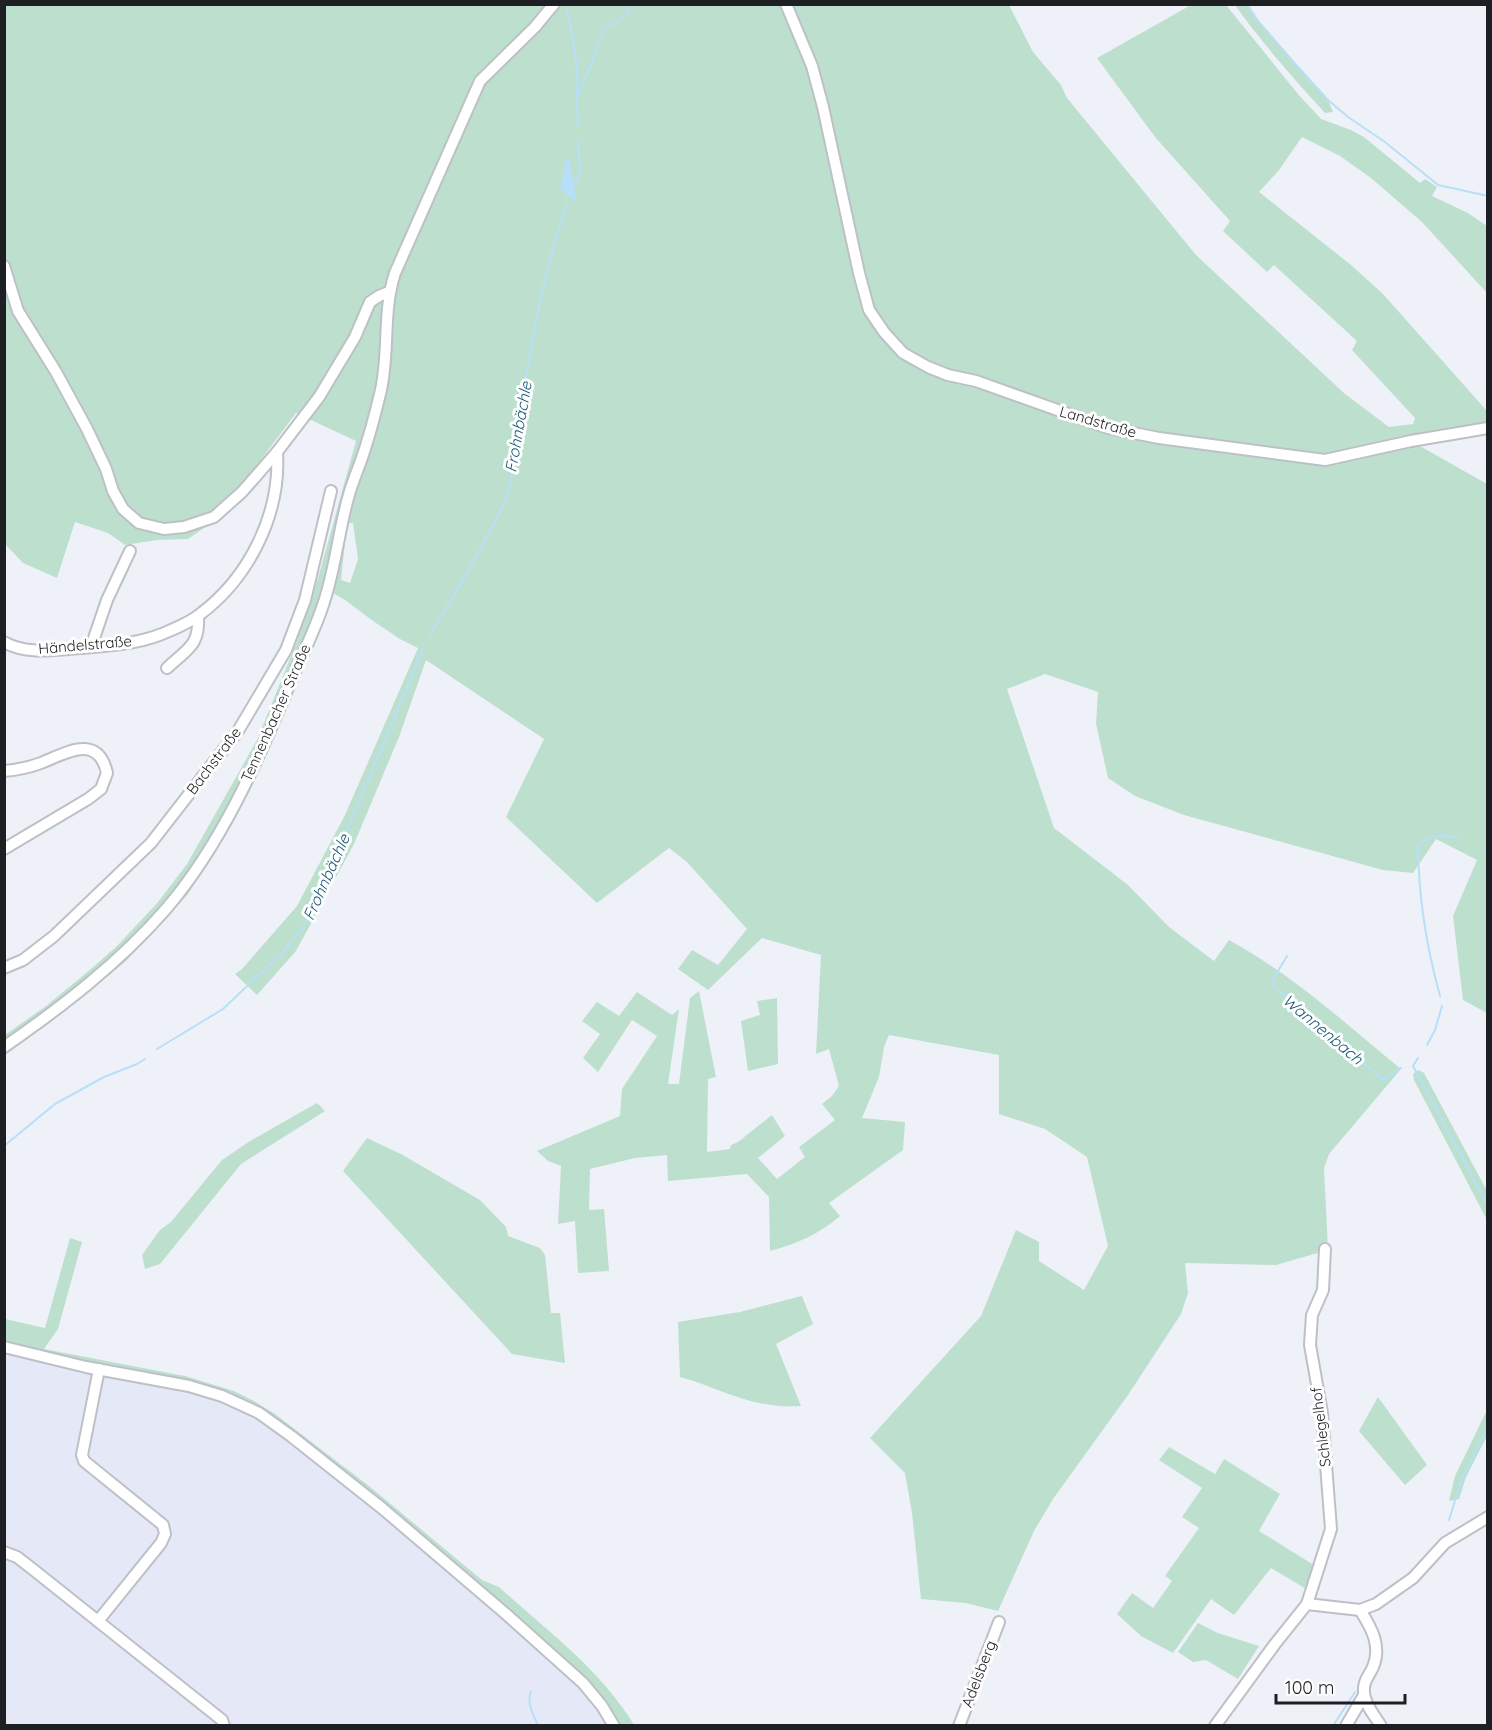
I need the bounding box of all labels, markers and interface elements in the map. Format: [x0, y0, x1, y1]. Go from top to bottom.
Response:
water label: Frohnbächle [500, 379, 536, 474]
street label: Landstraße [1057, 401, 1139, 442]
street label: Händelstraße [37, 631, 133, 658]
street label: Tennenbacher Straße [237, 641, 314, 785]
street label: Bachstraße [182, 723, 245, 798]
water label: Frohnbächle [298, 830, 354, 923]
water label: Wannenbach [1279, 990, 1368, 1069]
street label: Schlegelhof [1306, 1385, 1335, 1468]
street label: Adelsberg [957, 1638, 1000, 1710]
scale bar [1276, 1667, 1405, 1705]
text: 100 m [1285, 1676, 1334, 1699]

